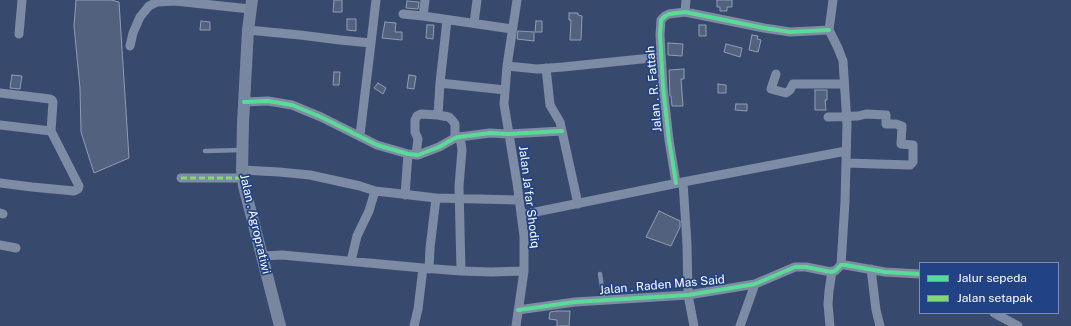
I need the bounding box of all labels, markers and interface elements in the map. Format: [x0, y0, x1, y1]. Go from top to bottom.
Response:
street label: Jalan . R. Fattah [643, 45, 665, 133]
street label: Jalan Ja'far Shodiq [516, 145, 542, 249]
street label: Jalan . Agropratiwi [237, 173, 273, 275]
legend [919, 262, 1059, 314]
text: Jalur sepeda [957, 271, 1027, 285]
street label: Jalan . Raden Mas Said [598, 272, 726, 298]
text: Jalan setapak [957, 291, 1033, 305]

